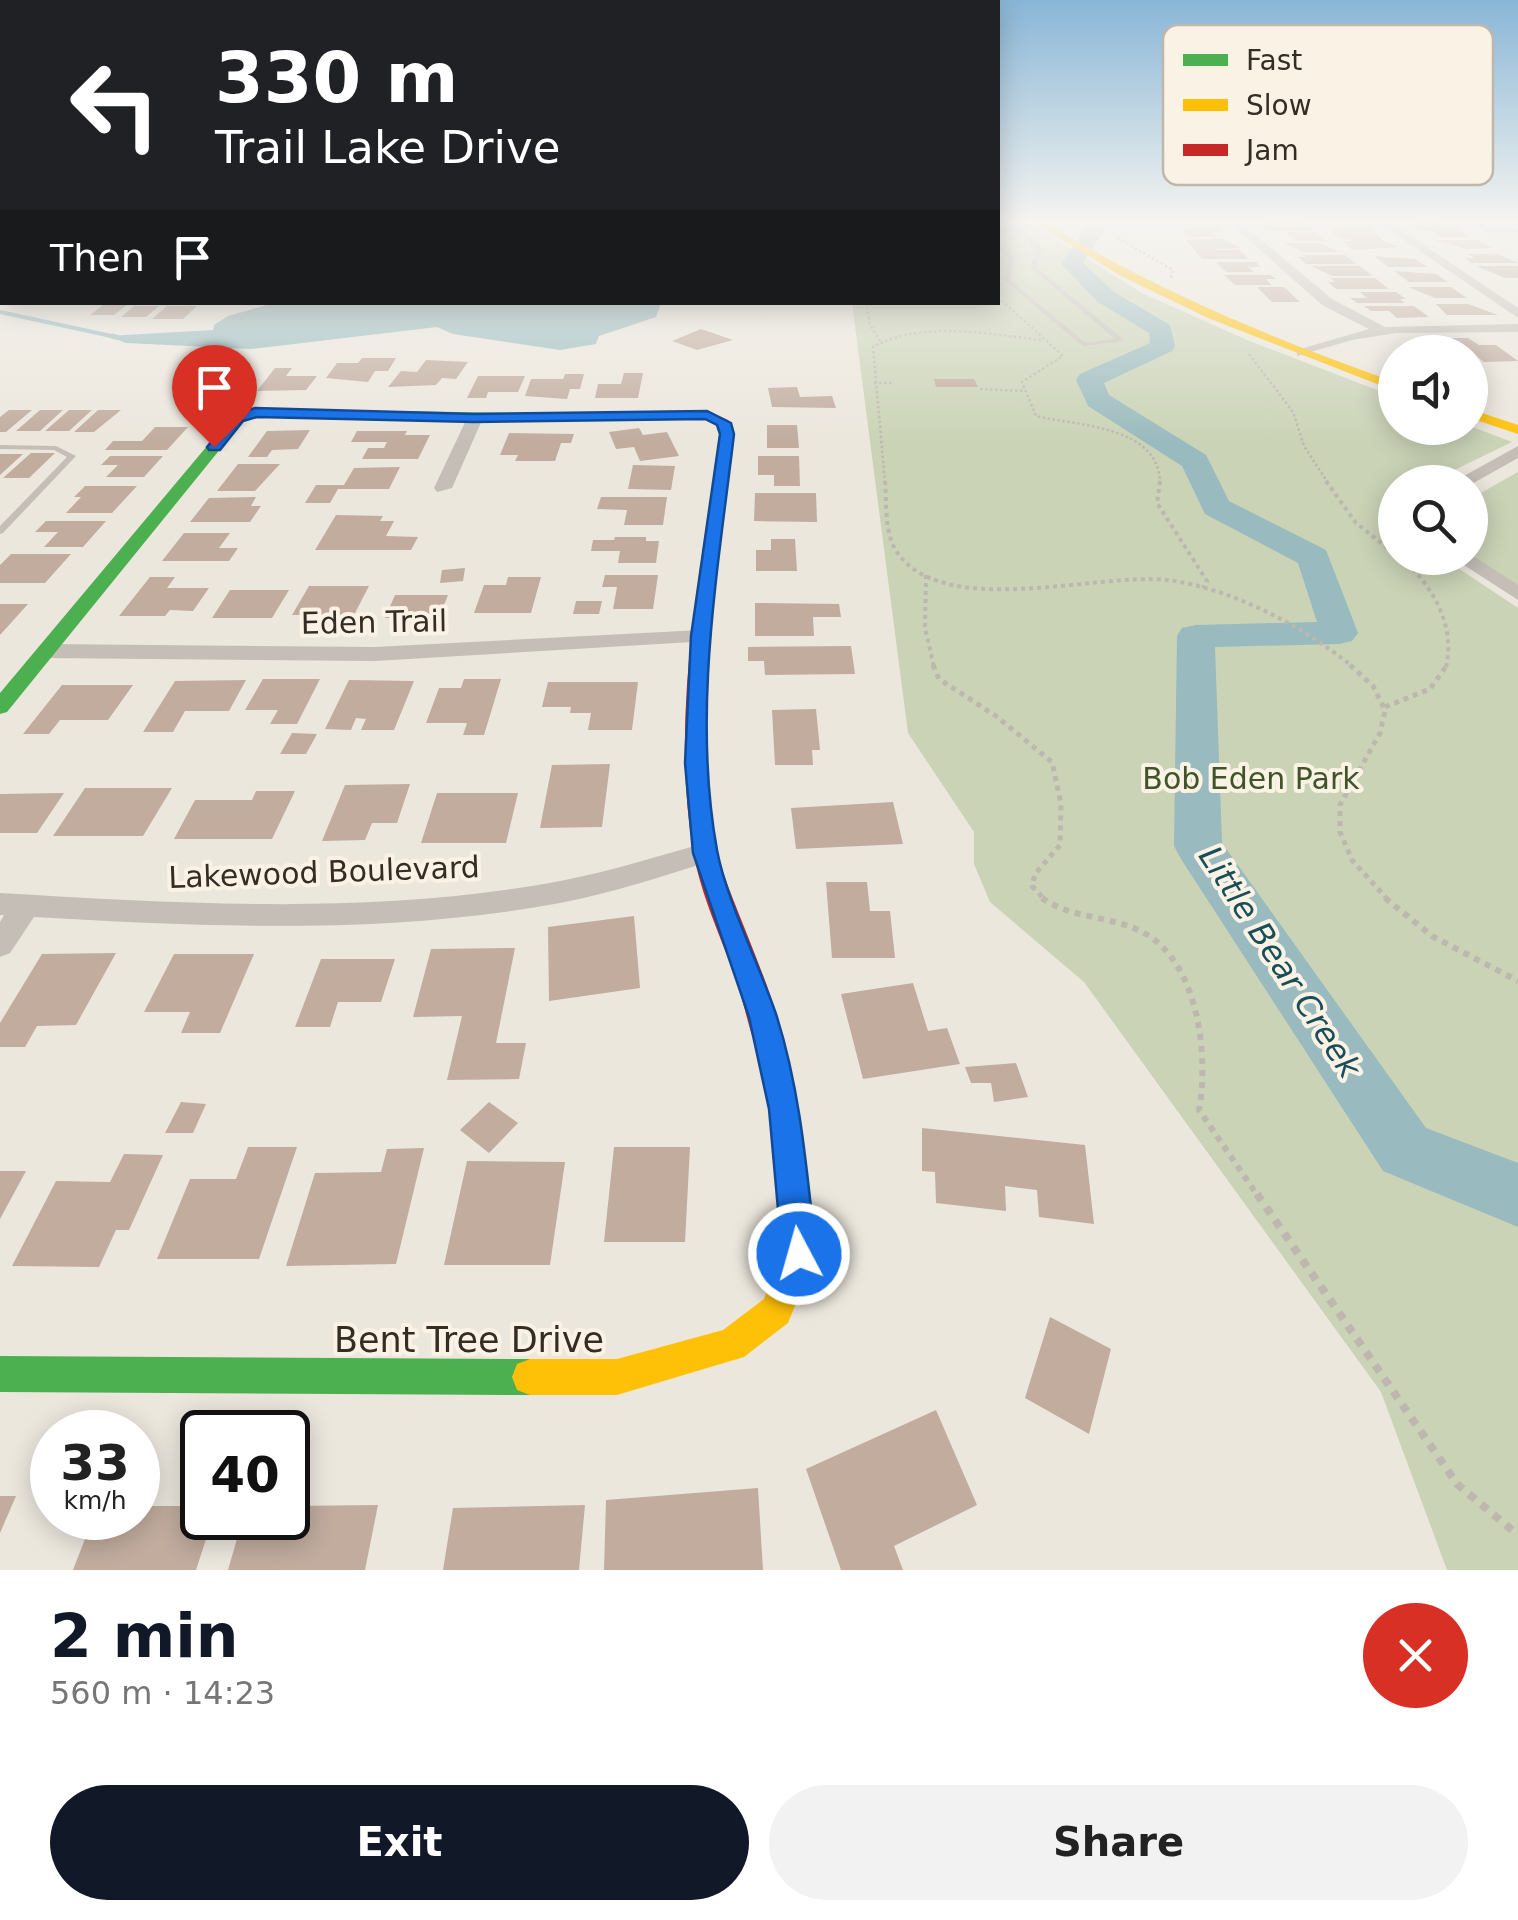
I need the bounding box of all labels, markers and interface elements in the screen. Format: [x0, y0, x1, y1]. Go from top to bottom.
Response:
legend [1163, 25, 1493, 185]
text: 330 m [215, 37, 458, 119]
icon: left [50, 40, 180, 170]
text: Fast [1246, 44, 1302, 77]
text: Slow [1246, 89, 1312, 122]
text: Trail Lake Drive [215, 121, 560, 174]
text: Jam [1244, 134, 1299, 167]
icon: arrive [165, 230, 220, 285]
text: Then [50, 236, 145, 280]
map controls [1378, 335, 1488, 575]
button: sound [1378, 335, 1488, 445]
pin [172, 345, 257, 448]
icon: arrive [187, 360, 242, 415]
button: search [1378, 465, 1488, 575]
street label: Eden Trail [301, 603, 447, 641]
park label: Bob Eden Park [1142, 761, 1360, 796]
water label: Little Bear Creek [1191, 839, 1370, 1086]
street label: Lakewood Boulevard [168, 849, 480, 895]
position arrow [747, 1202, 851, 1306]
street label: Bent Tree Drive [334, 1320, 604, 1360]
speed limit sign: 40 [180, 1410, 310, 1540]
text: 33 [60, 1434, 130, 1492]
text: km/h [63, 1486, 127, 1515]
text: 2 min [50, 1601, 238, 1671]
button: close [1363, 1603, 1468, 1708]
text: 560 m · 14:23 [50, 1674, 275, 1712]
button: Exit [50, 1785, 749, 1900]
button: Share [769, 1785, 1468, 1900]

